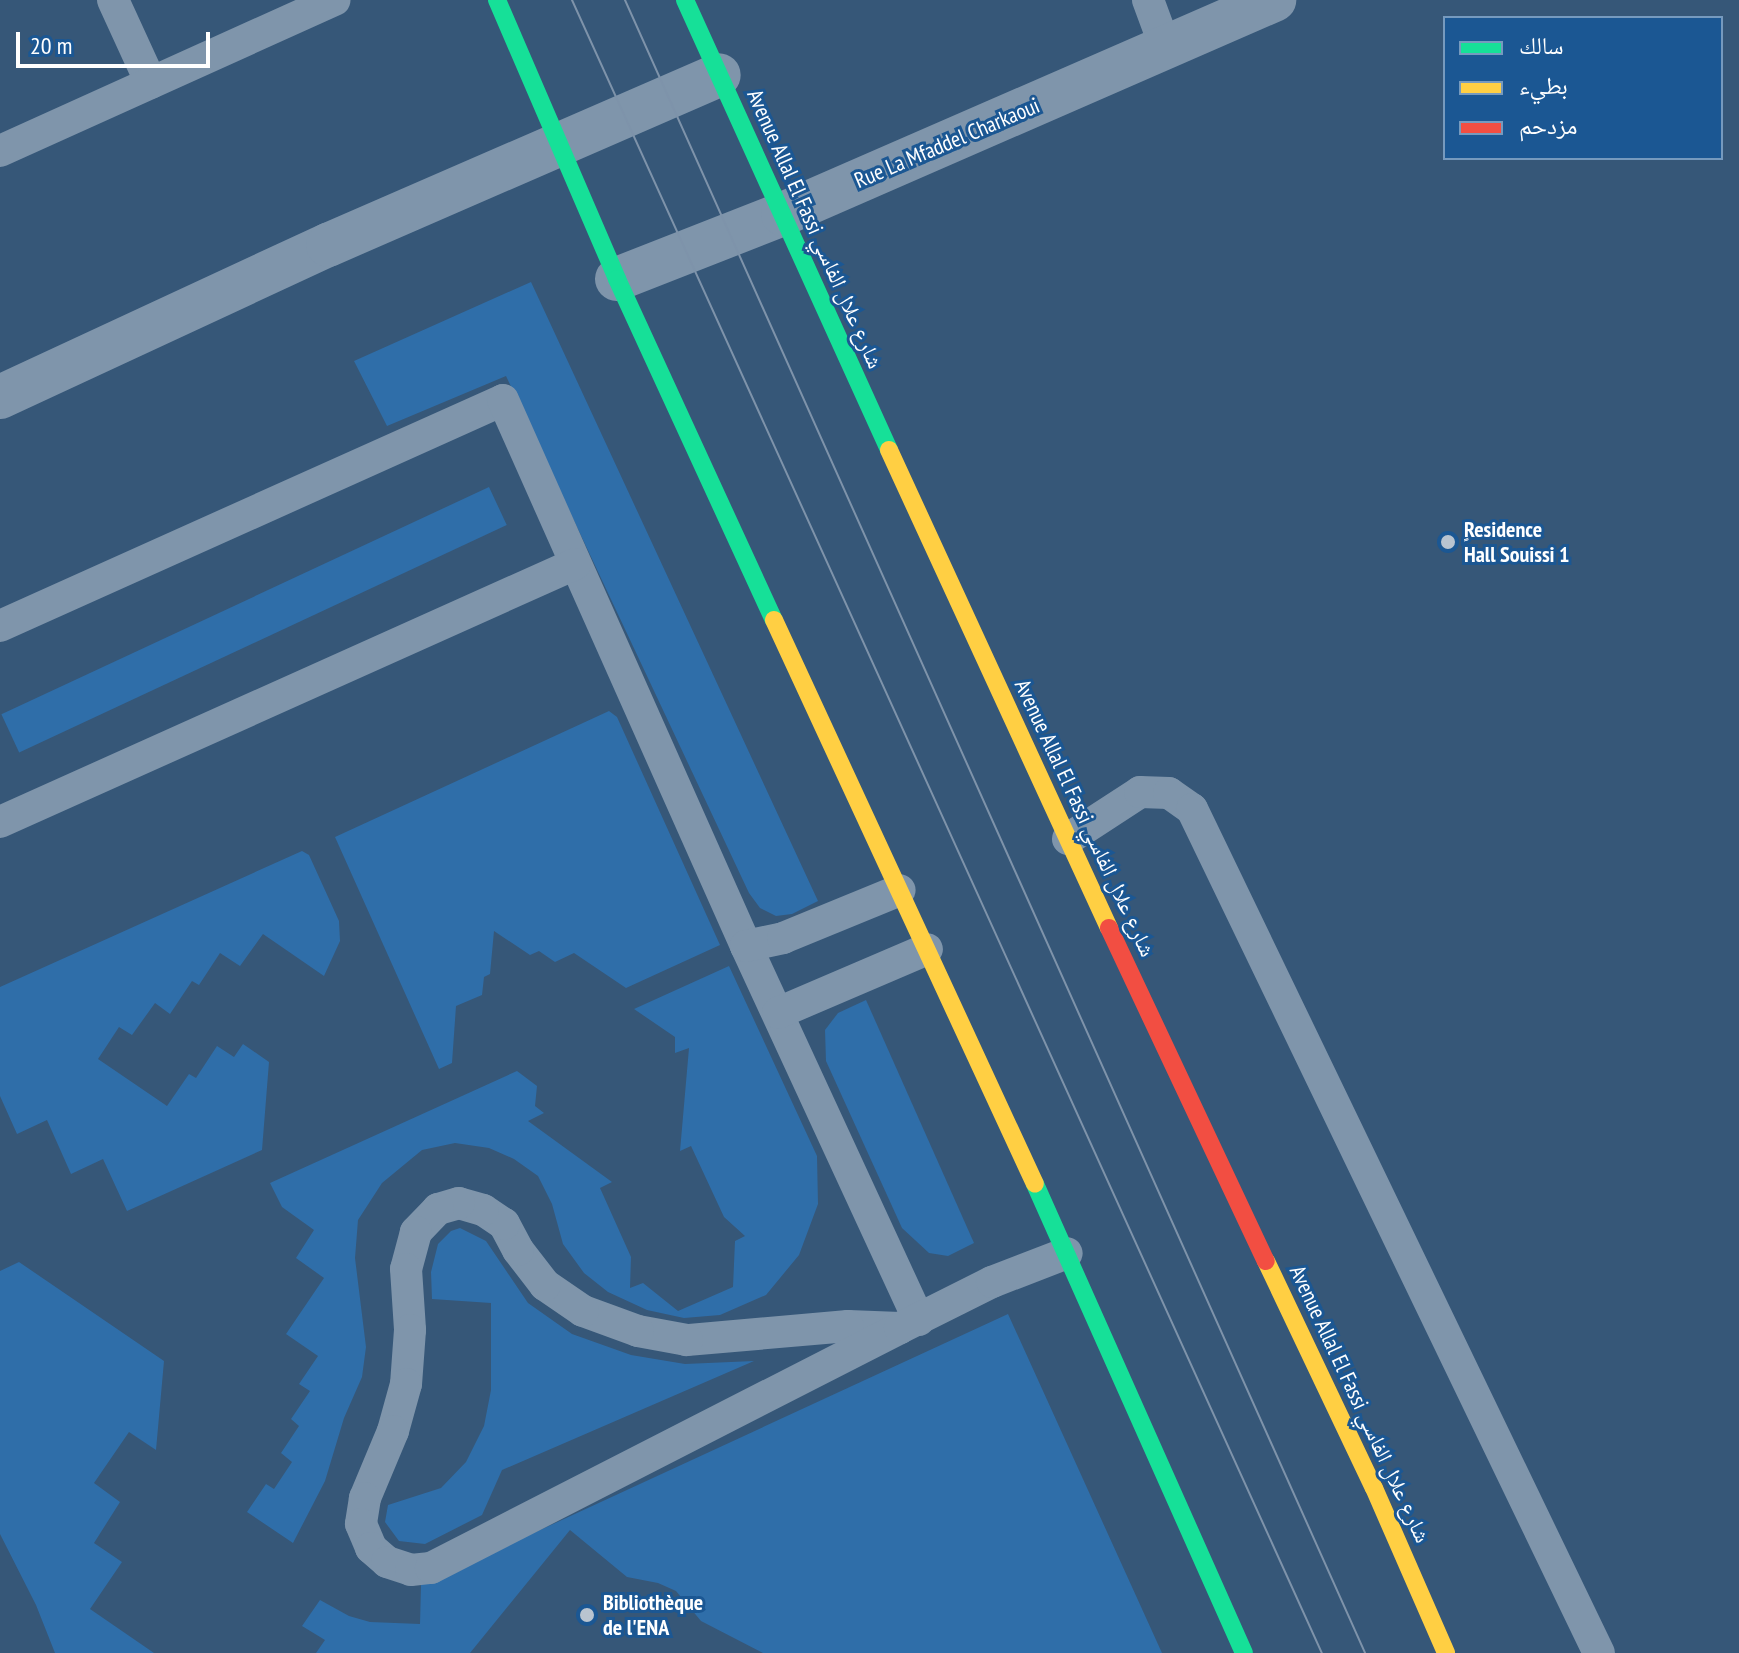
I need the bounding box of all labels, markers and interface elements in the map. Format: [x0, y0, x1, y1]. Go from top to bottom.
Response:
scale bar [20, 16, 214, 66]
legend [1443, 16, 1723, 160]
text: 20 m [30, 30, 72, 61]
text: سالك [1519, 30, 1564, 61]
text: بطيء [1519, 70, 1568, 101]
street label: Avenue Allal El Fassi شارع علال الفاسي [741, 85, 889, 373]
street label: Rue La Mfaddel Charkaoui [851, 92, 1043, 194]
text: مزدحم [1519, 110, 1578, 141]
place label: ٍResidence Hall Souissi 1 [1464, 516, 1570, 568]
marker: ٍResidence Hall Souissi 1 [1439, 533, 1457, 551]
street label: Avenue Allal El Fassi شارع علال الفاسي [1009, 675, 1161, 961]
street label: Avenue Allal El Fassi شارع علال الفاسي [1284, 1261, 1436, 1547]
place label: Bibliothèque de l'ENA [603, 1589, 703, 1640]
marker: Bibliothèque de l'ENA [578, 1606, 596, 1624]

